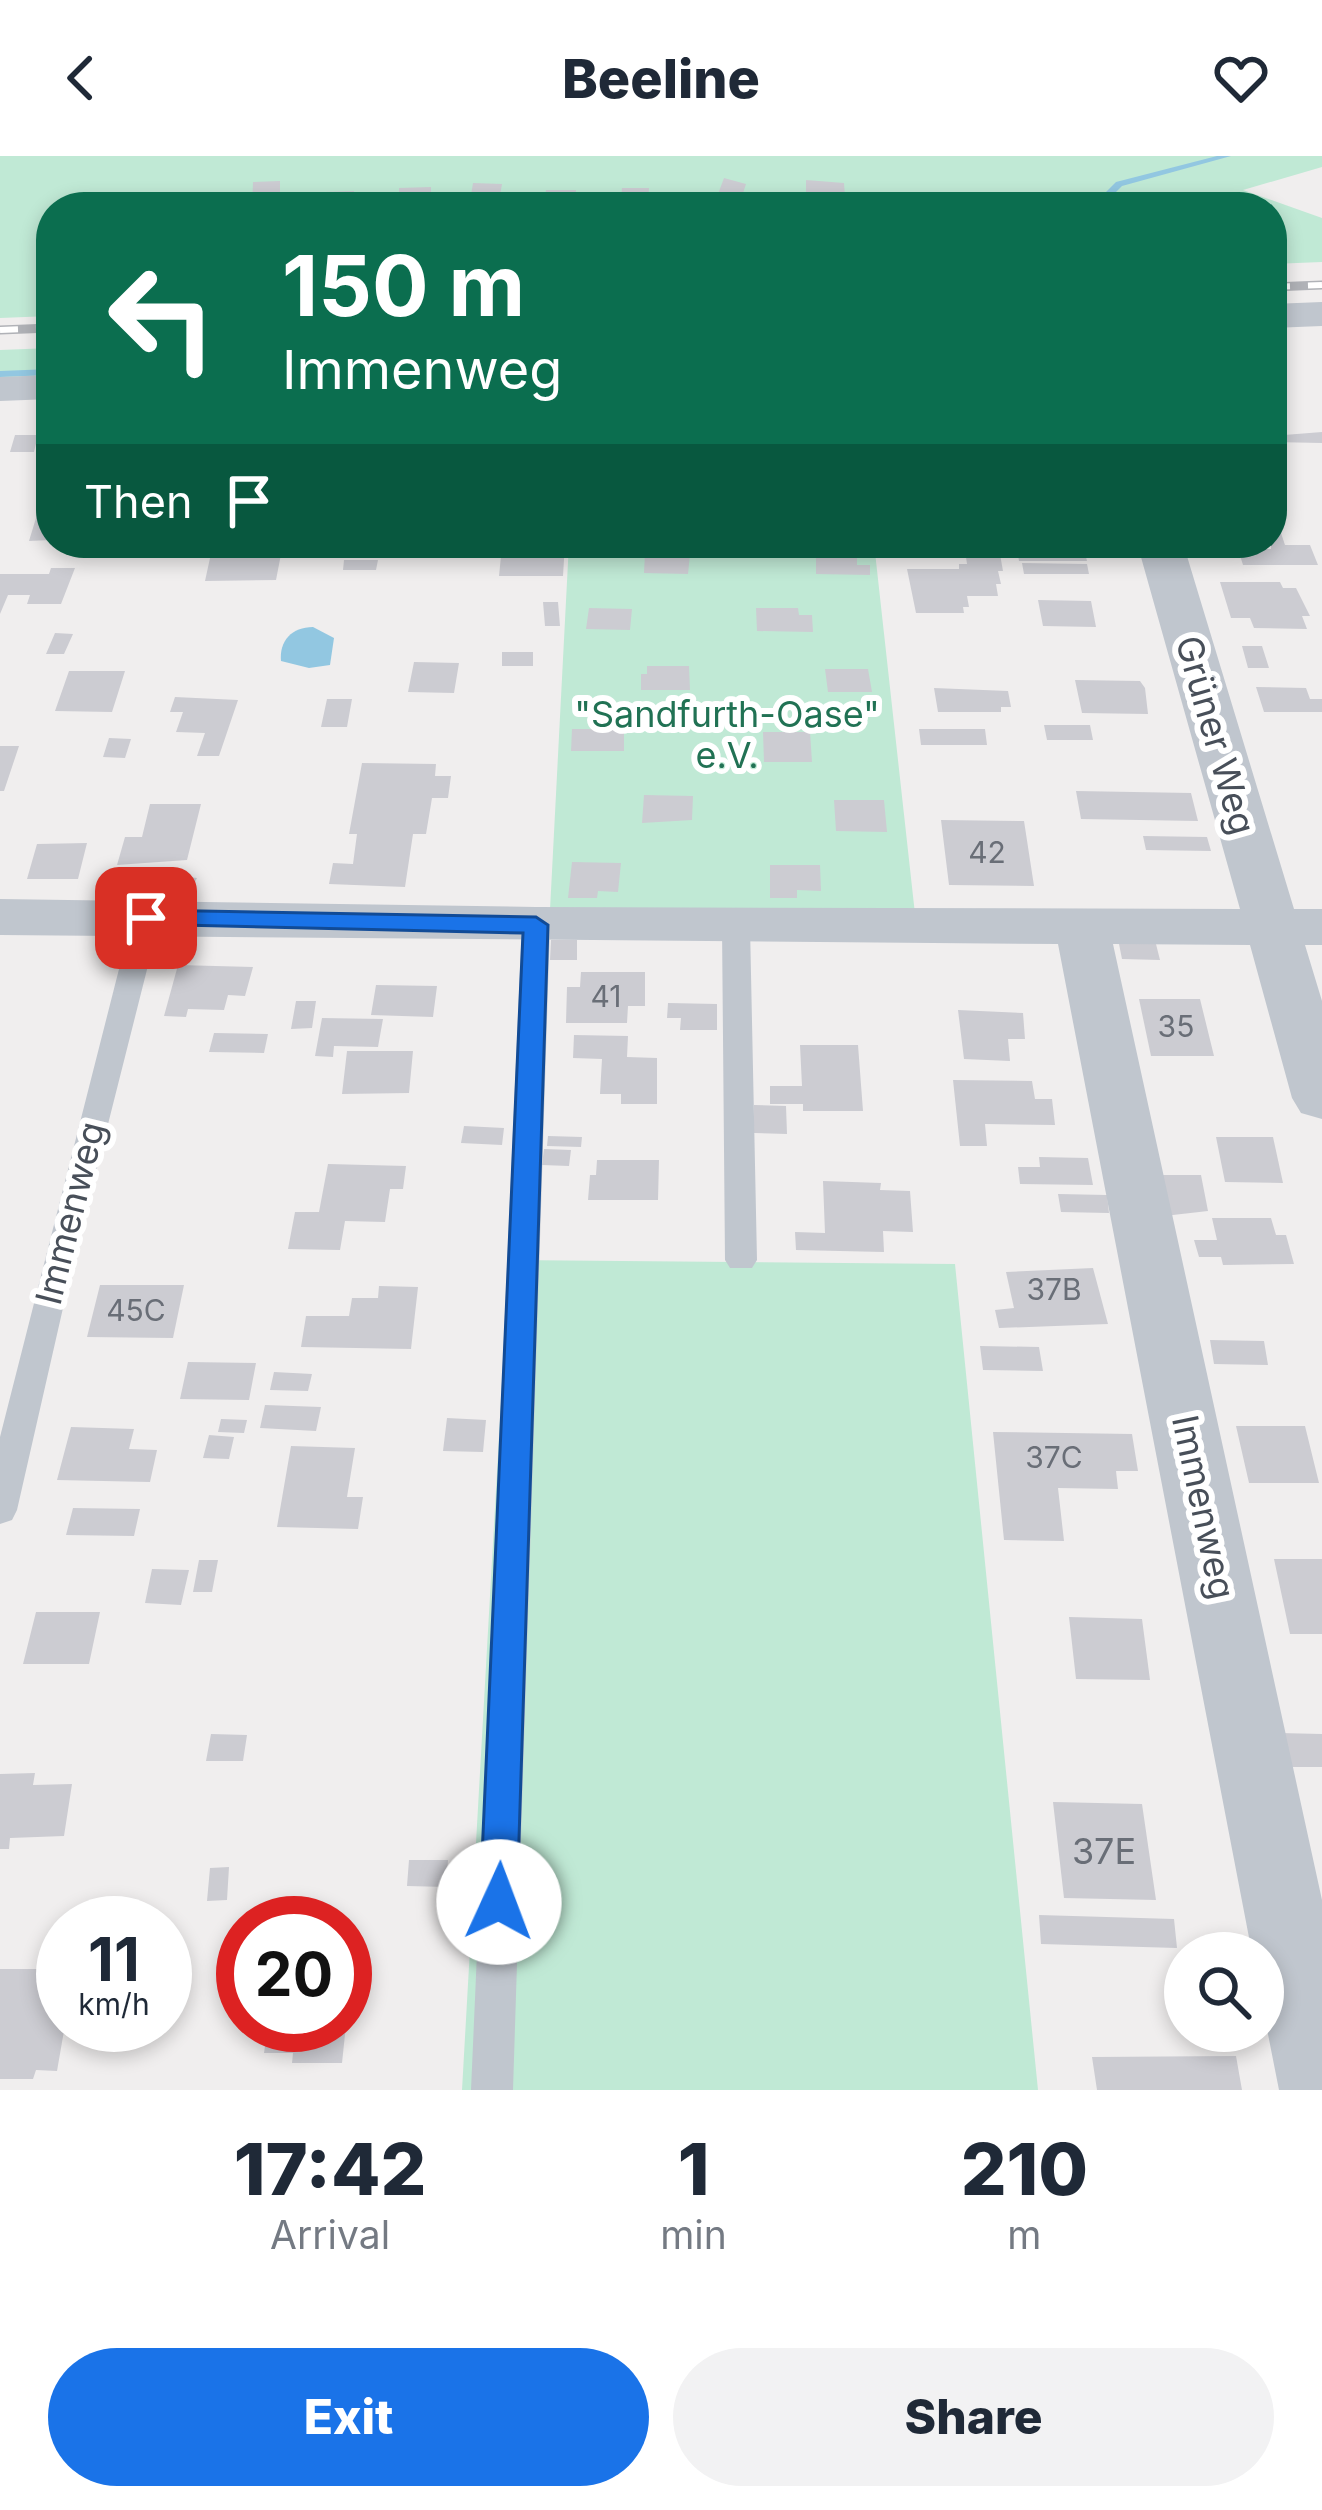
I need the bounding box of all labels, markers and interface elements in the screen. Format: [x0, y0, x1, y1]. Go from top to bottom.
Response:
icon: back [48, 45, 114, 111]
icon: heart [1208, 45, 1274, 111]
text: Beeline [562, 46, 760, 111]
text: 150 m [282, 235, 525, 336]
icon: left [84, 240, 240, 396]
text: Immenweg [282, 337, 562, 402]
icon: arrive [216, 468, 282, 534]
text: Then [84, 474, 192, 529]
street label: Grüner Weg [1167, 631, 1265, 839]
park label: "Sandfurth-Oase" e.V. [574, 692, 880, 777]
house number: 42 [968, 834, 1006, 870]
pin [95, 867, 197, 969]
icon: arrive [113, 885, 179, 951]
house number: 41 [591, 978, 622, 1014]
house number: 35 [1158, 1008, 1194, 1044]
street label: Immenweg [26, 1117, 114, 1309]
house number: 37B [1026, 1271, 1082, 1307]
house number: 45C [106, 1292, 166, 1328]
street label: Immenweg [1163, 1411, 1245, 1603]
house number: 37C [1025, 1439, 1083, 1475]
house number: 37E [1072, 1829, 1136, 1873]
position arrow [436, 1839, 562, 1965]
speed limit sign: 20 [216, 1896, 372, 2052]
text: 11 [88, 1923, 140, 1995]
map controls [1164, 1932, 1284, 2052]
button: search [1164, 1932, 1284, 2052]
text: km/h [78, 1986, 150, 2022]
text: 17:42 [234, 2125, 426, 2212]
text: 1 [678, 2125, 709, 2212]
text: 210 [961, 2125, 1088, 2212]
text: Arrival [270, 2211, 390, 2258]
text: min [660, 2211, 727, 2258]
text: m [1007, 2211, 1042, 2258]
button: Exit [48, 2348, 649, 2486]
button: Share [673, 2348, 1274, 2486]

